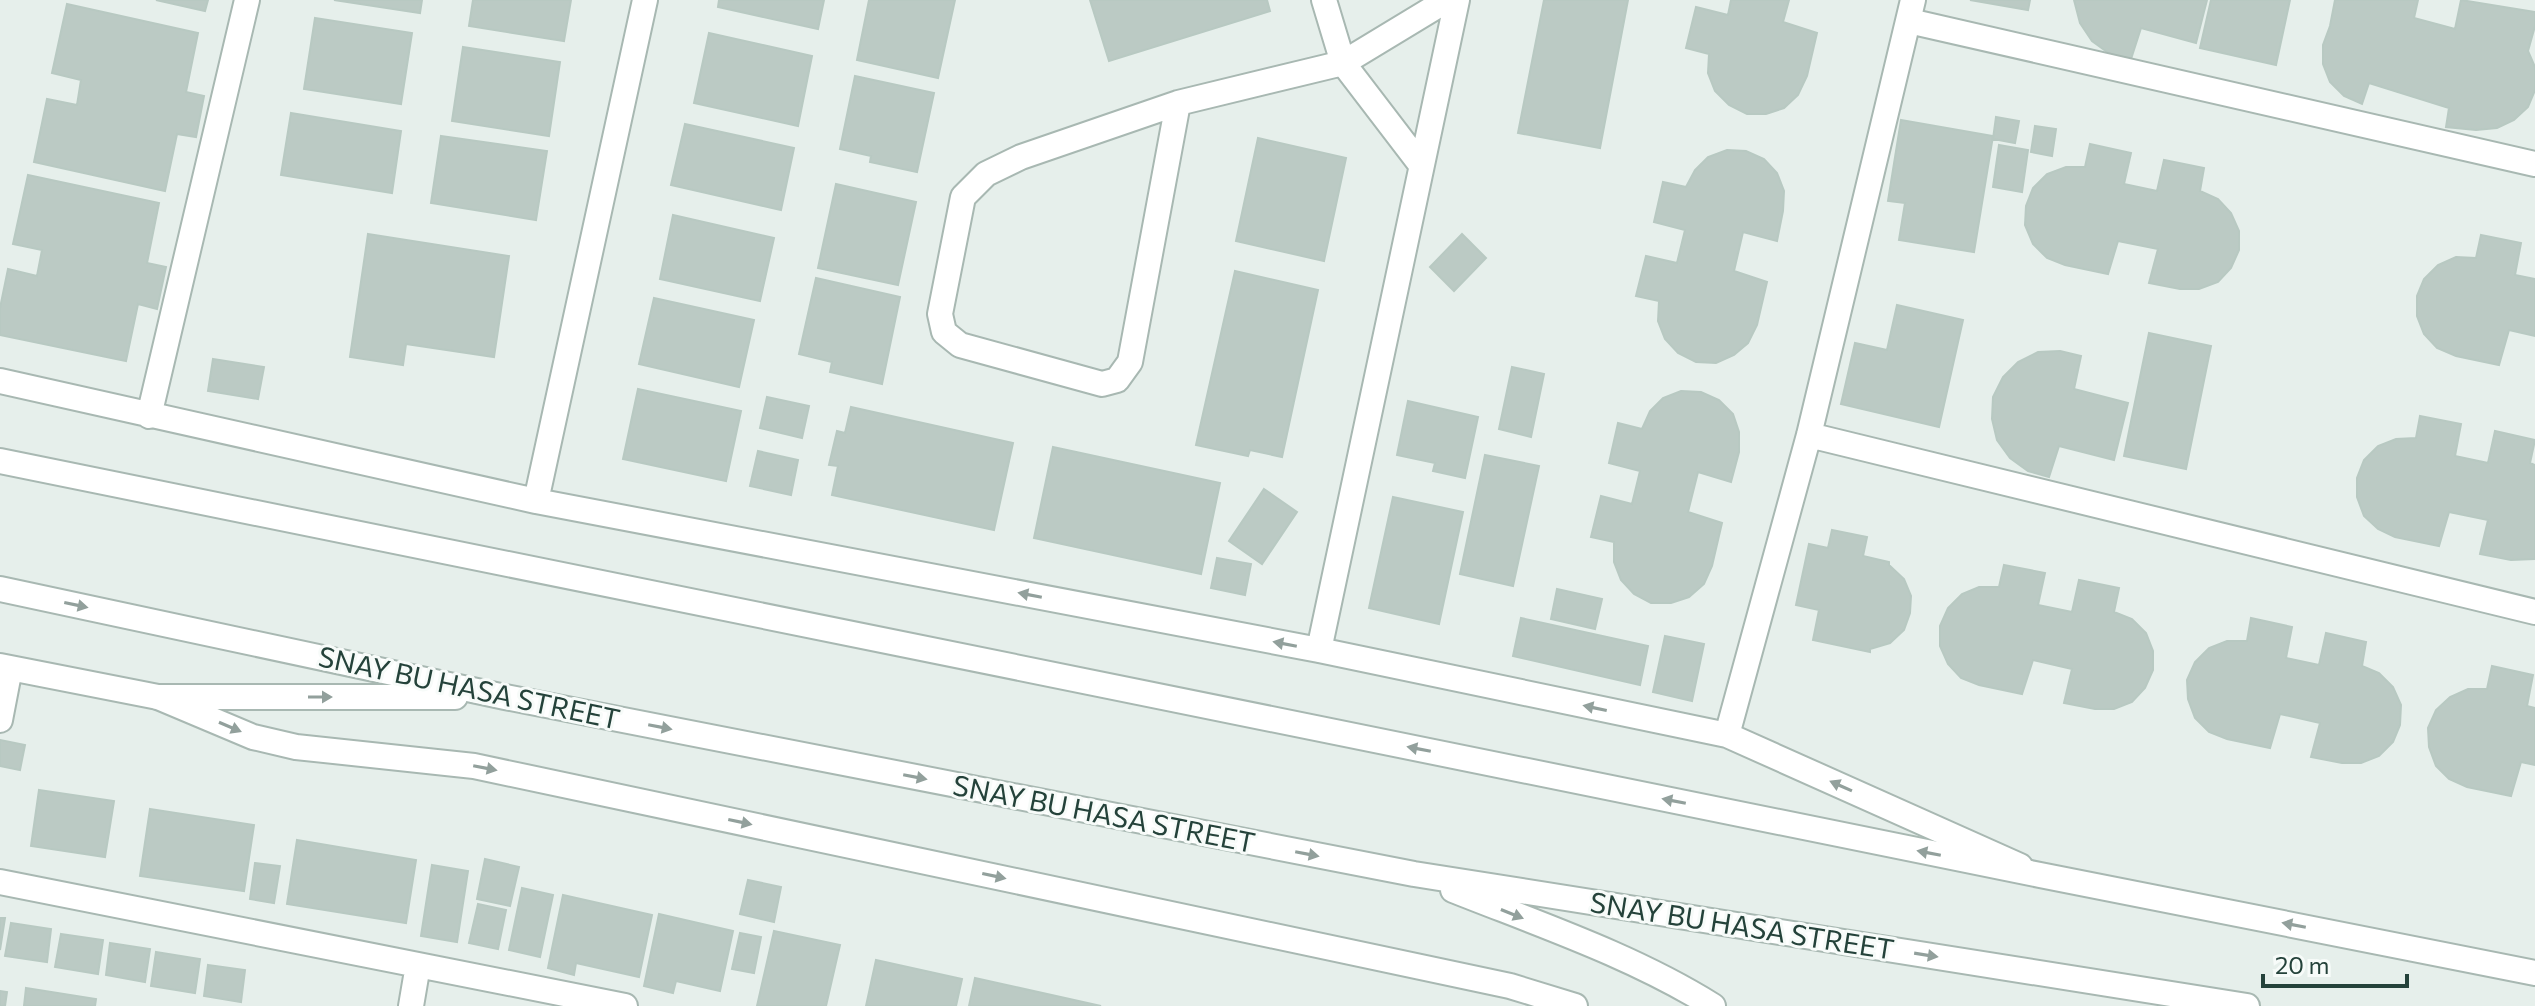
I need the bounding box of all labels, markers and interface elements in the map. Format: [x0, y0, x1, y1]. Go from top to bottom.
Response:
one-way arrow [1017, 589, 1042, 601]
one-way arrow [64, 599, 89, 612]
one-way arrow [1272, 637, 1297, 650]
street label: SNAY BU HASA STREET [315, 638, 623, 736]
one-way arrow [308, 691, 333, 703]
one-way arrow [1582, 701, 1607, 713]
one-way arrow [218, 721, 242, 734]
one-way arrow [647, 722, 672, 734]
one-way arrow [1406, 742, 1431, 755]
one-way arrow [473, 763, 498, 775]
street label: SNAY BU HASA STREET [950, 767, 1258, 859]
one-way arrow [903, 771, 928, 784]
one-way arrow [1829, 779, 1853, 793]
one-way arrow [1661, 794, 1686, 807]
one-way arrow [727, 816, 752, 829]
one-way arrow [1916, 846, 1941, 858]
one-way arrow [1295, 848, 1320, 860]
one-way arrow [982, 870, 1007, 883]
street label: SNAY BU HASA STREET [1588, 884, 1897, 966]
one-way arrow [1500, 908, 1524, 921]
one-way arrow [2281, 918, 2306, 931]
scale bar [2263, 938, 2407, 988]
one-way arrow [1913, 949, 1938, 962]
text: 20 m [2275, 950, 2329, 979]

